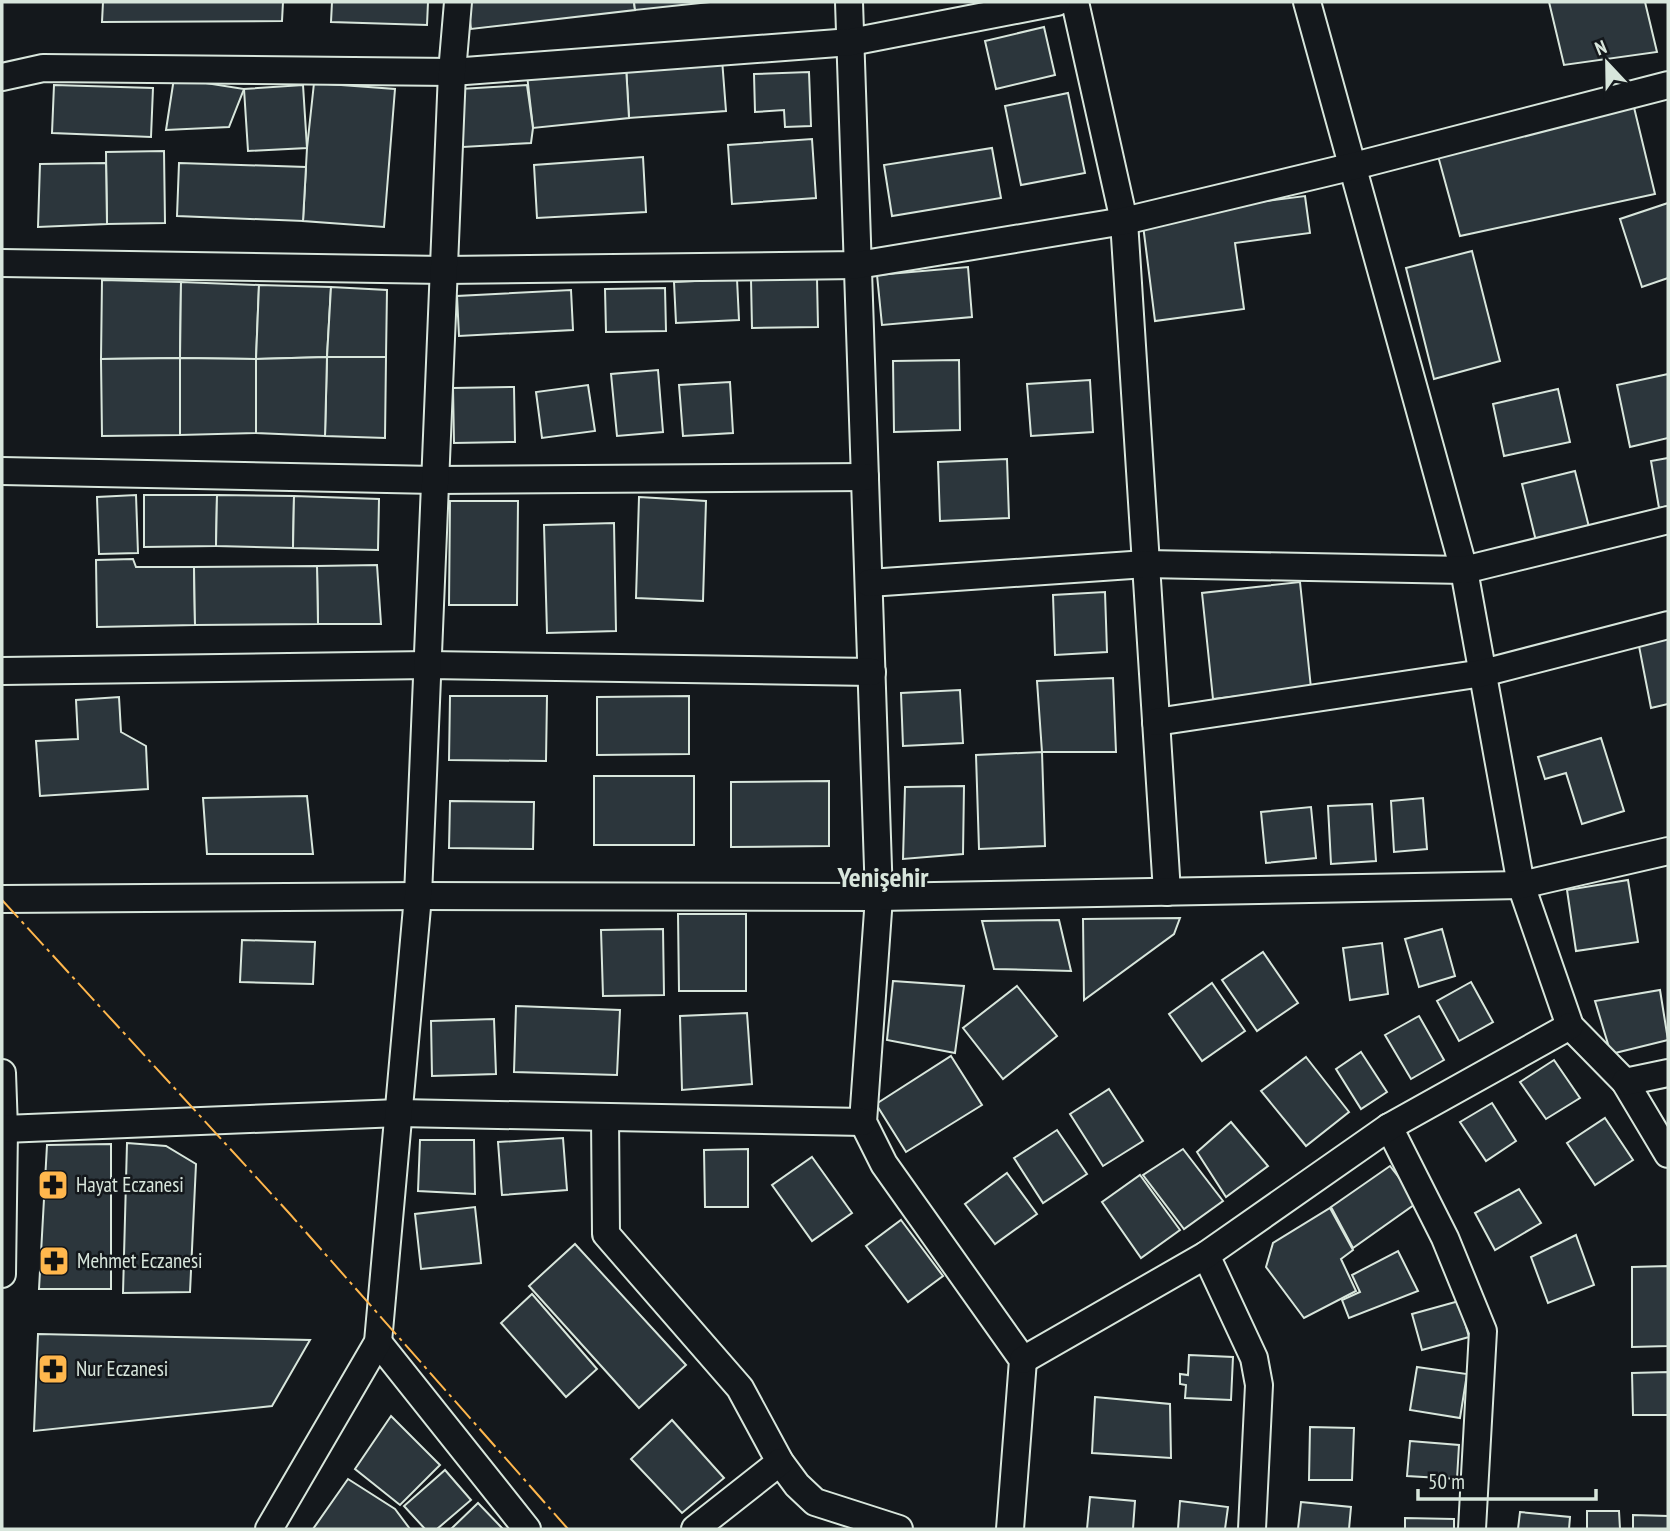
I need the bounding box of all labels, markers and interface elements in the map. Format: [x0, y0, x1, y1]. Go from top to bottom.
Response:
north arrow [1572, 28, 1642, 98]
text: N [1591, 34, 1610, 60]
district label: Yenişehir [836, 858, 929, 895]
pharmacy icon: Hayat Eczanesi [36, 1168, 70, 1202]
place label: Hayat Eczanesi [76, 1171, 184, 1198]
pharmacy icon: Mehmet Eczanesi [37, 1244, 71, 1278]
place label: Mehmet Eczanesi [77, 1247, 203, 1274]
pharmacy icon: Nur Eczanesi [36, 1352, 70, 1386]
place label: Nur Eczanesi [76, 1355, 168, 1382]
scale bar [1418, 1458, 1596, 1502]
text: 50 m [1428, 1468, 1465, 1495]

